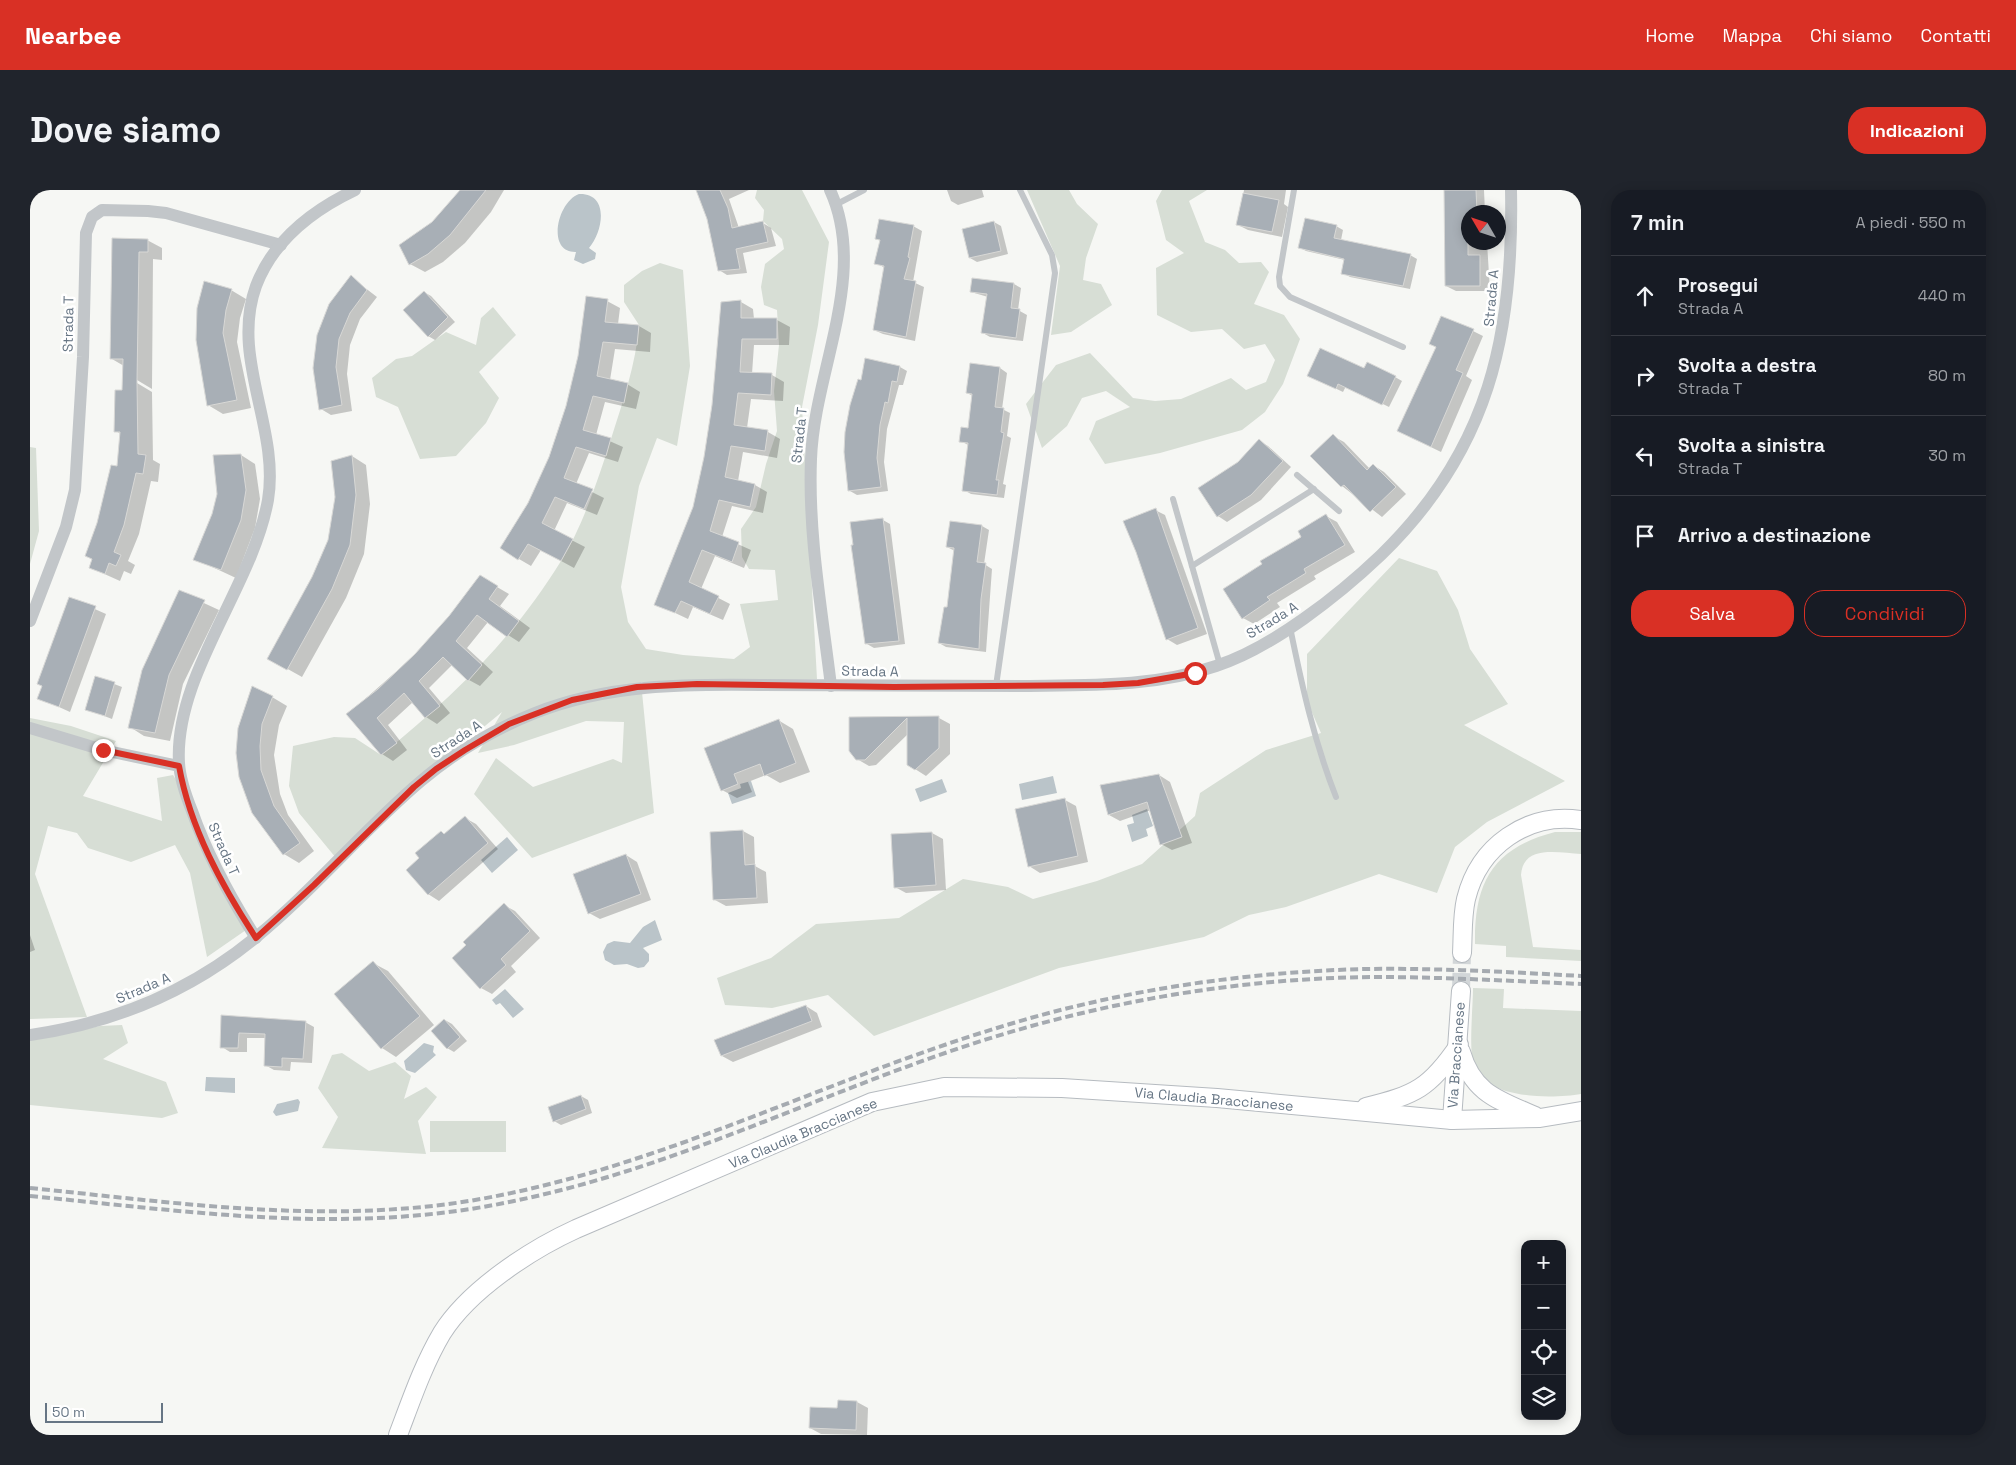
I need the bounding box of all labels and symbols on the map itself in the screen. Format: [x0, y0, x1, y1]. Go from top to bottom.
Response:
north arrow [1461, 205, 1506, 250]
street label: Strada A [1480, 269, 1502, 327]
street label: Strada T [59, 296, 77, 352]
street label: Strada T [787, 406, 811, 464]
street label: Strada A [1243, 597, 1301, 642]
street label: Strada A [841, 662, 899, 681]
route start [1184, 662, 1207, 685]
street label: Strada A [427, 716, 485, 762]
route end [92, 739, 115, 762]
street label: Strada T [204, 820, 244, 878]
street label: Strada A [113, 968, 173, 1007]
street label: Via Braccianese [1443, 1001, 1469, 1109]
street label: Via Claudia Braccianese [1134, 1083, 1294, 1115]
street label: Via Claudia Braccianese [726, 1094, 880, 1172]
scale bar [45, 1400, 162, 1423]

